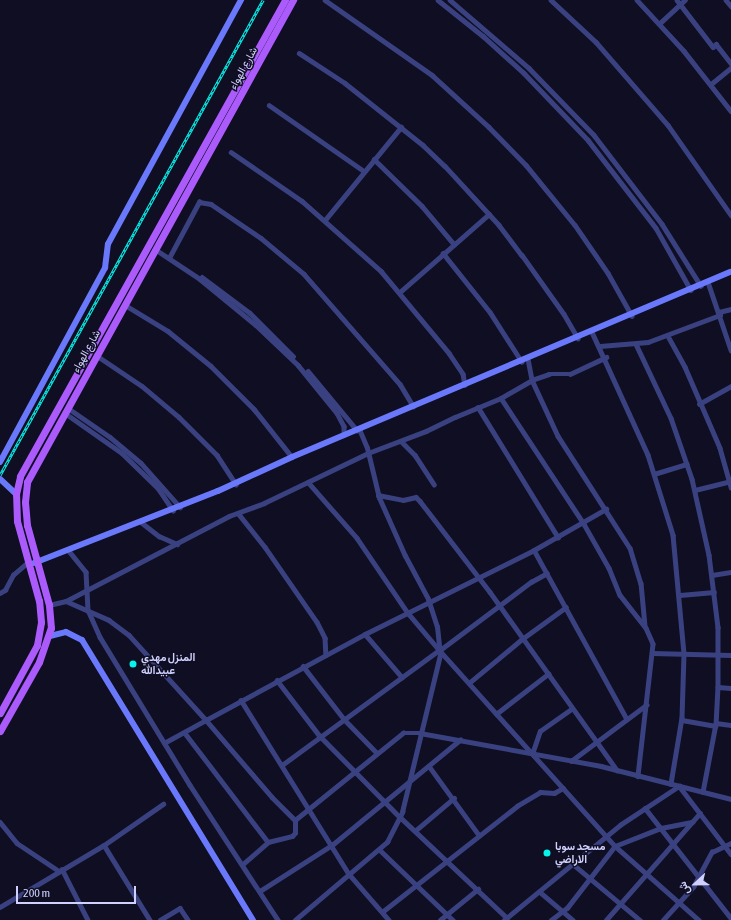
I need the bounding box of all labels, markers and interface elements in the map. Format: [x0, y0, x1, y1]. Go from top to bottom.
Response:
street label: شارع الهواء [226, 44, 260, 92]
street label: شارع الهواء [69, 327, 103, 375]
place label: المنزل مهدي عبيدالله [141, 651, 195, 677]
marker: المنزل مهدي عبيدالله [128, 659, 138, 669]
place label: مسجد سوبا الاراضي [555, 840, 605, 866]
marker: مسجد سوبا الاراضي [542, 848, 552, 858]
north arrow [675, 864, 715, 904]
scale bar [18, 878, 138, 904]
text: ش [676, 880, 692, 897]
text: 200 m [23, 886, 50, 900]

